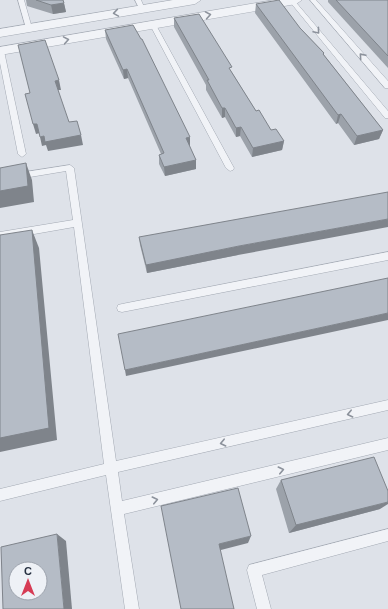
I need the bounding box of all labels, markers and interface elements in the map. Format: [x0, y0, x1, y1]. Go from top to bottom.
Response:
one-way arrow [112, 8, 119, 17]
one-way arrow [205, 11, 211, 20]
one-way arrow [313, 26, 320, 33]
one-way arrow [63, 36, 69, 44]
one-way arrow [360, 54, 367, 61]
one-way arrow [347, 409, 353, 417]
one-way arrow [220, 438, 226, 446]
one-way arrow [278, 466, 285, 474]
one-way arrow [151, 496, 158, 505]
north arrow [8, 561, 48, 601]
text: С [24, 564, 32, 577]

